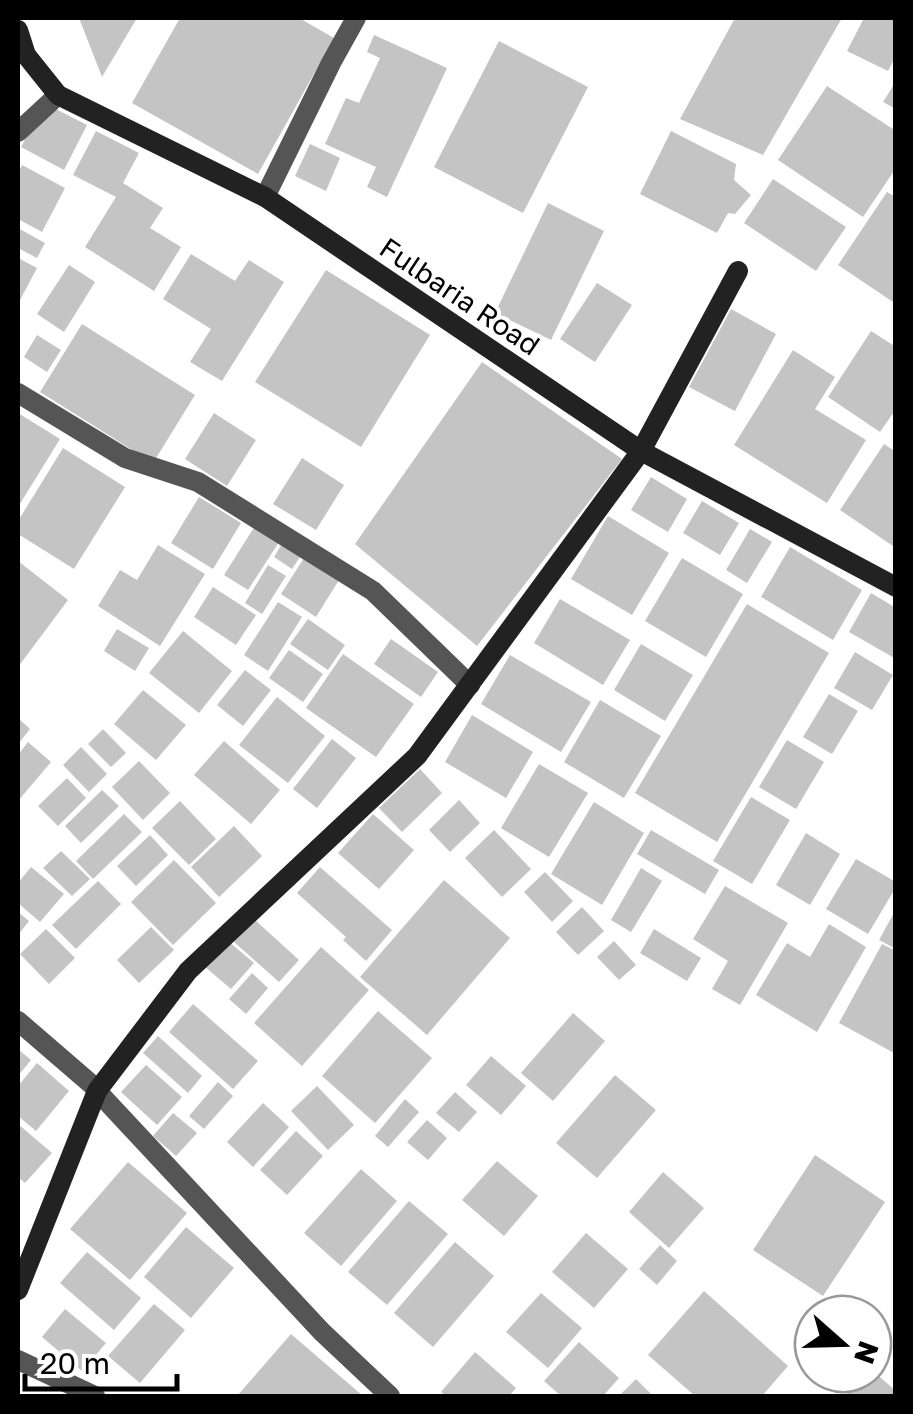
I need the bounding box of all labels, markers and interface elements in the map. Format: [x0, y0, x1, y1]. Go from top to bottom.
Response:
street label: Fulbaria Road [374, 230, 546, 362]
north arrow [793, 1294, 893, 1394]
scale bar [25, 1329, 178, 1391]
text: N [848, 1337, 886, 1368]
text: 20 m [40, 1345, 110, 1381]

